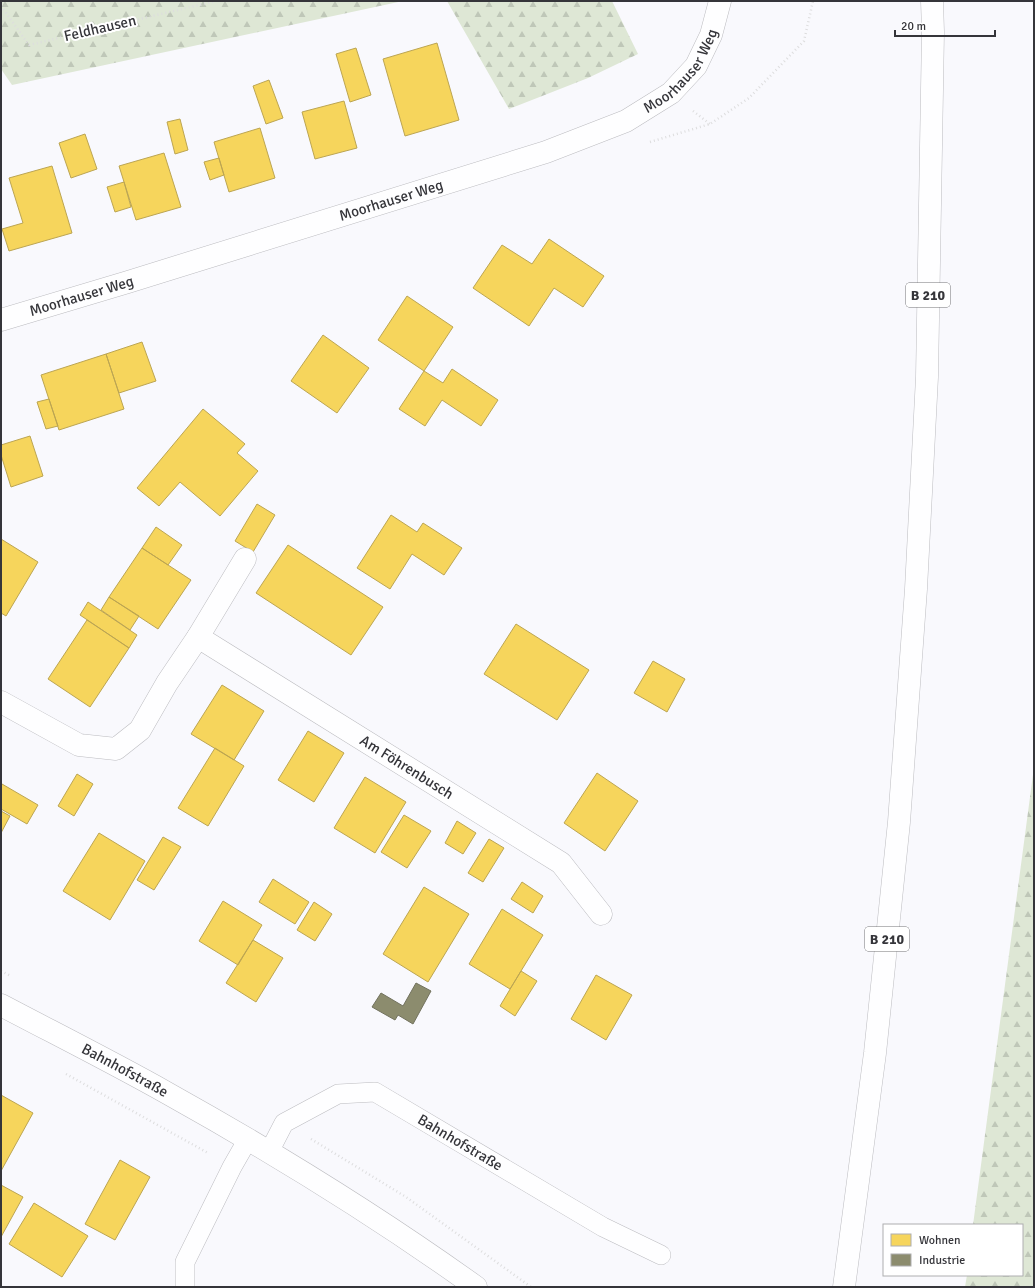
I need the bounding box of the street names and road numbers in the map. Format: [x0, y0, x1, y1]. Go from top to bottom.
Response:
street label: Feldhausen [62, 11, 138, 45]
street label: Moorhauser Weg [640, 27, 721, 117]
street label: Moorhauser Weg [337, 176, 445, 225]
street label: Moorhauser Weg [27, 272, 136, 320]
road number: B 210 [906, 283, 950, 307]
street label: Am Föhrenbusch [357, 731, 457, 803]
road number: B 210 [865, 927, 909, 951]
street label: Bahnhofstraße [79, 1040, 171, 1101]
street label: Bahnhofstraße [414, 1110, 506, 1175]

